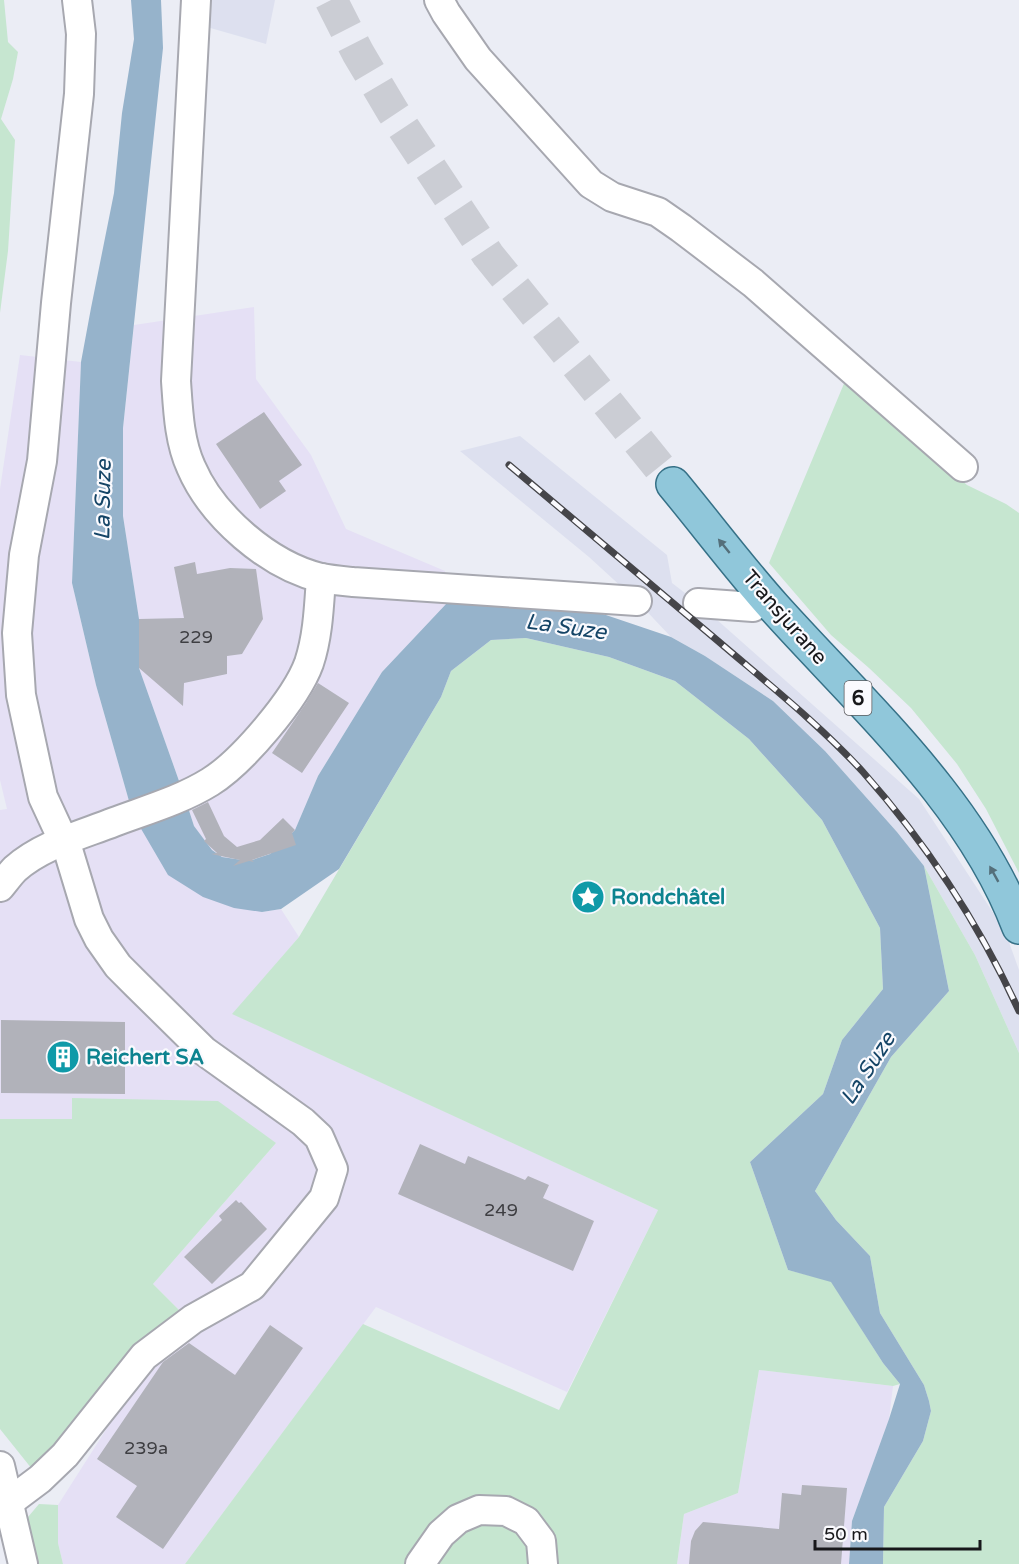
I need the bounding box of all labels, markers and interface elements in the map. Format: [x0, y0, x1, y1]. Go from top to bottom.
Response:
water label: La Suze [89, 458, 117, 541]
one-way arrow [718, 539, 731, 554]
street label: Transjurane [737, 565, 832, 670]
water label: La Suze [524, 608, 609, 646]
house number: 229 [179, 626, 213, 648]
road number: 6 [844, 681, 872, 715]
one-way arrow [989, 866, 999, 883]
place icon: Rondchâtel [570, 879, 606, 915]
place label: Rondchâtel [611, 885, 725, 910]
water label: La Suze [835, 1026, 902, 1110]
building icon: Reichert SA [45, 1039, 81, 1075]
place label: Reichert SA [86, 1045, 204, 1070]
house number: 249 [484, 1199, 518, 1221]
house number: 239a [124, 1437, 168, 1459]
scale bar [815, 1513, 980, 1551]
text: 50 m [824, 1523, 868, 1545]

